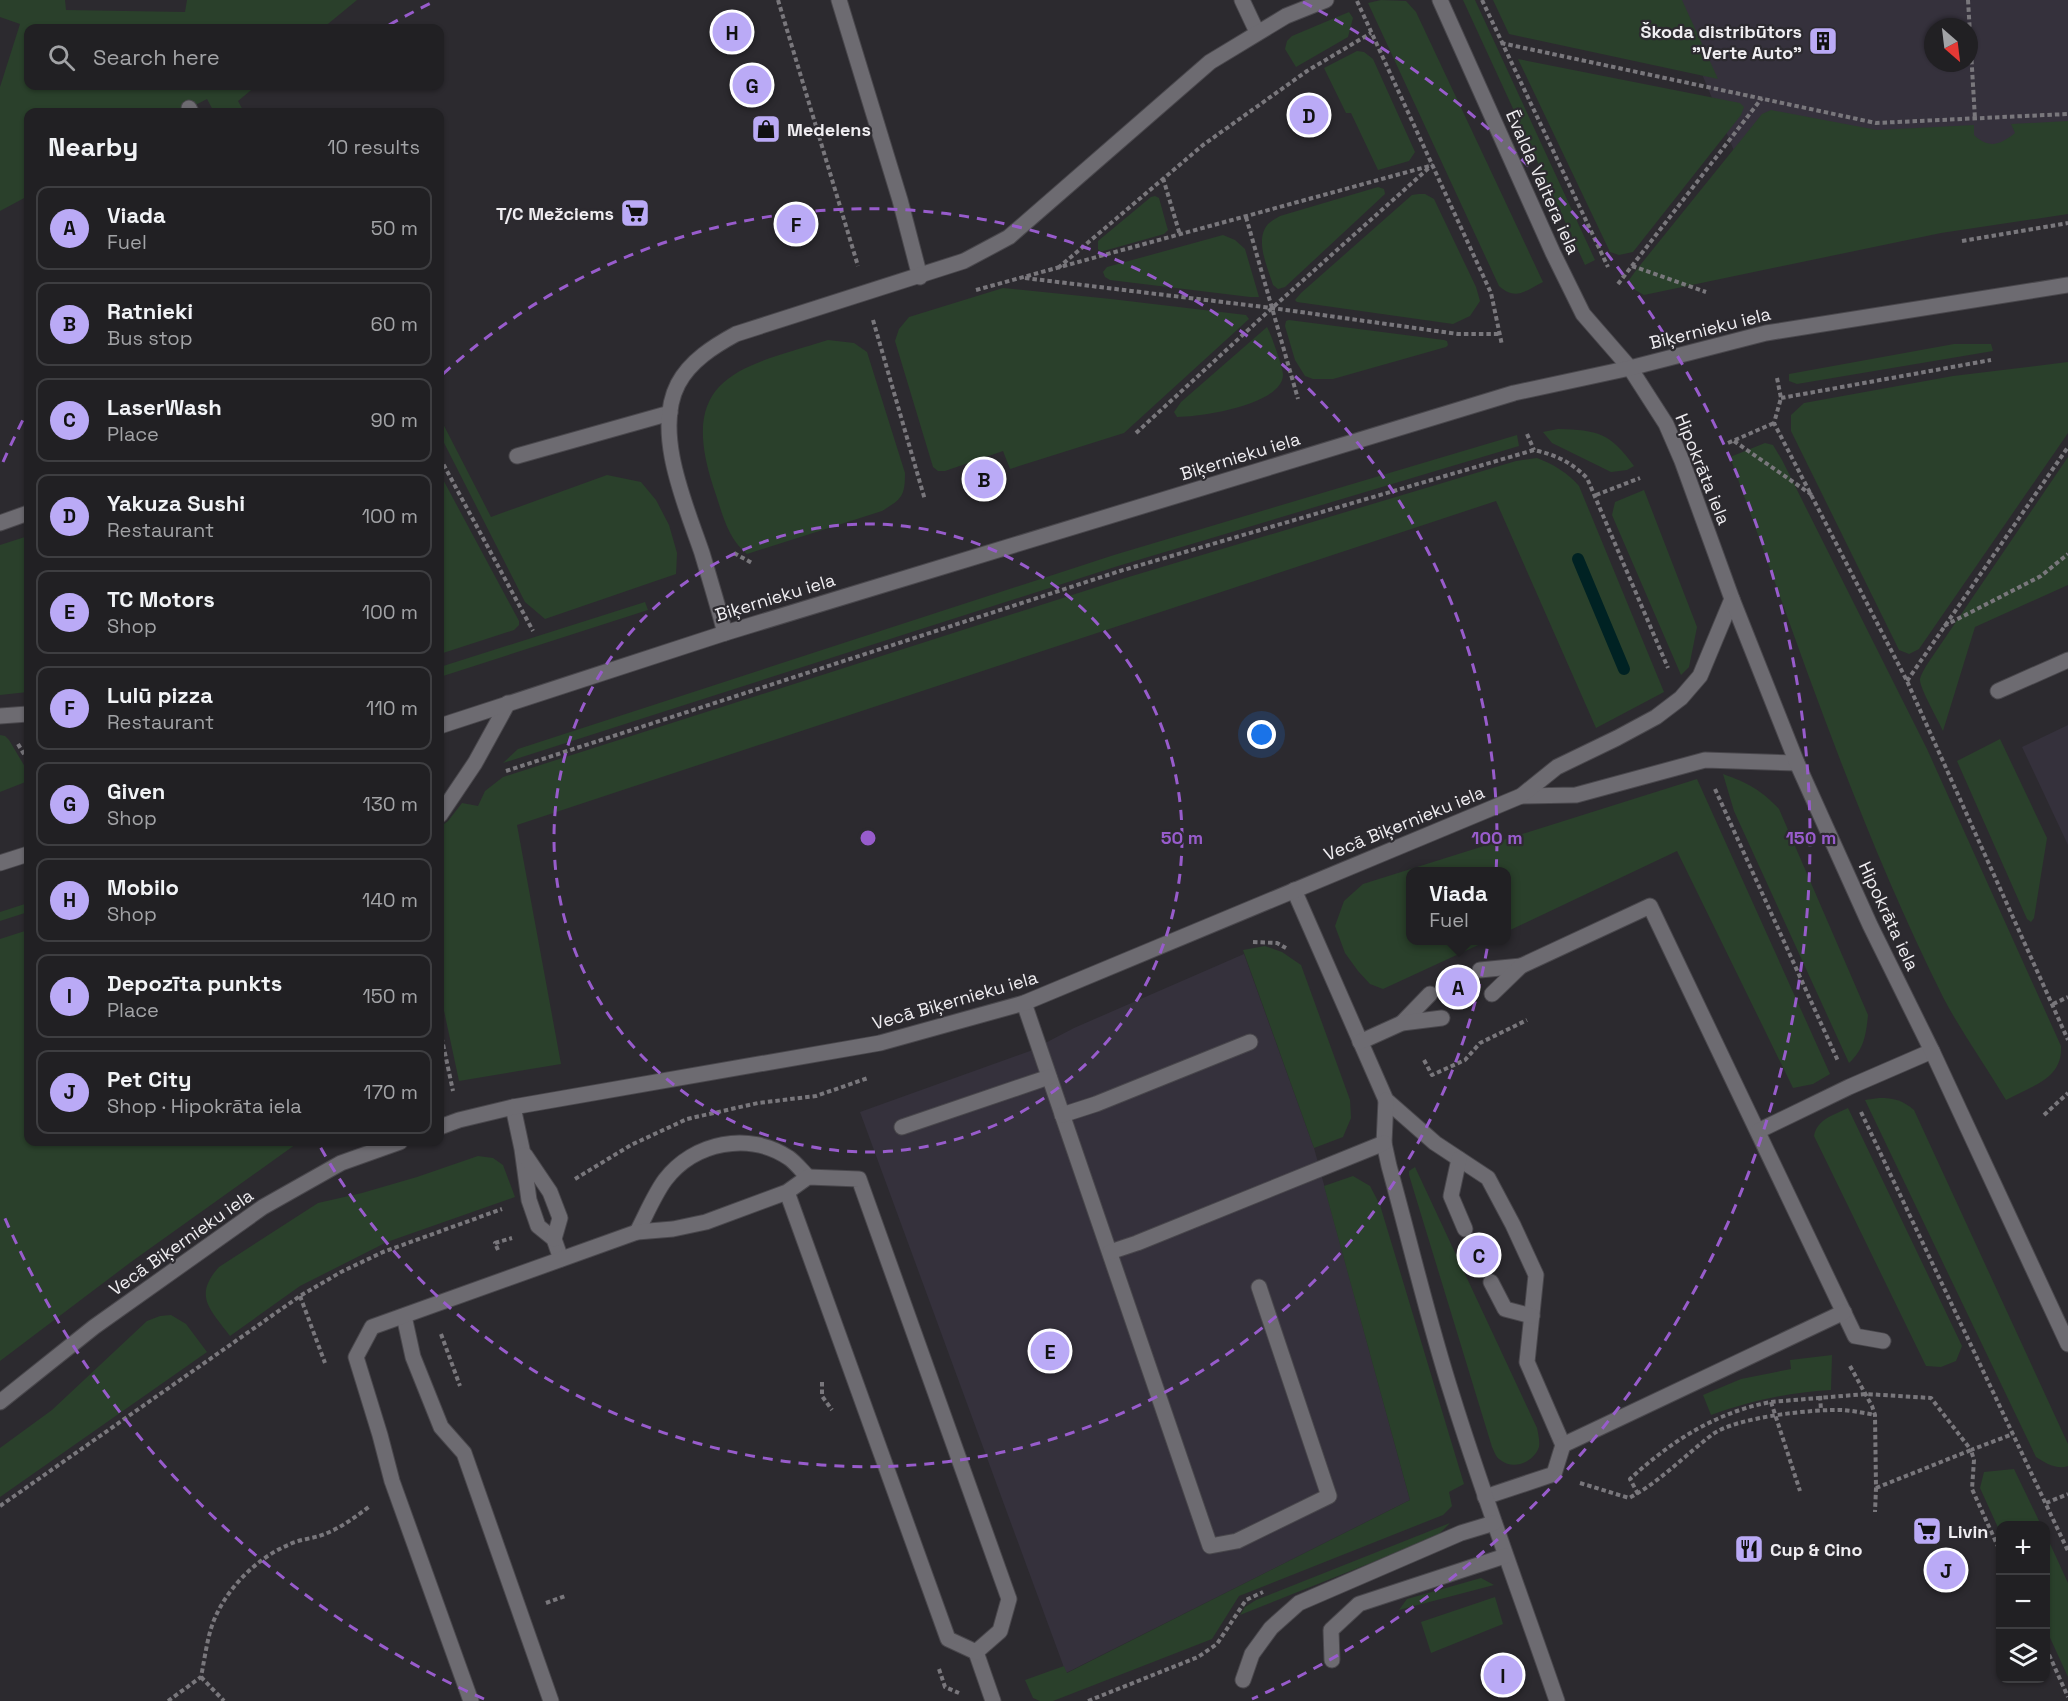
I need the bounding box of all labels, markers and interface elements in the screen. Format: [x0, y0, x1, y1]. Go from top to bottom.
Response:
pin: H [712, 9, 752, 54]
north arrow [1924, 18, 1978, 72]
place label: Škoda distribūtors "Verte Auto" [1641, 20, 1802, 64]
search box [24, 24, 444, 90]
building icon: Škoda distribūtors "Verte Auto" [1807, 25, 1839, 57]
icon: search [45, 41, 78, 74]
text: Search here [93, 43, 220, 71]
pin: G [732, 62, 771, 107]
pin: D [1290, 92, 1328, 138]
street label: Ēvalda Valtera iela [1501, 106, 1585, 258]
shop icon: Medelens [750, 113, 782, 145]
place label: Medelens [787, 118, 871, 141]
text: Nearby [48, 130, 138, 164]
text: 10 results [327, 134, 420, 160]
supermarket icon: T/C Mežciems [619, 197, 651, 229]
text: Viada [107, 201, 166, 229]
place label: T/C Mežciems [496, 202, 614, 225]
pin: F [776, 202, 816, 246]
text: A [63, 215, 76, 241]
text: 50 m [371, 215, 418, 241]
text: Fuel [107, 229, 147, 255]
text: Ratnieki [107, 297, 193, 325]
street label: Biķernieku iela [1647, 302, 1773, 354]
text: B [63, 311, 76, 337]
text: 60 m [371, 311, 418, 337]
text: Bus stop [107, 325, 193, 351]
text: LaserWash [107, 393, 222, 421]
text: C [63, 407, 76, 433]
text: 90 m [371, 407, 418, 433]
street label: Hipokrāta iela [1670, 410, 1736, 528]
text: Place [107, 421, 159, 447]
street label: Biķernieku iela [1177, 427, 1303, 485]
pin: B [964, 456, 1004, 502]
text: Yakuza Sushi [107, 489, 245, 517]
text: D [63, 503, 76, 529]
text: 100 m [362, 503, 418, 529]
text: Restaurant [107, 517, 214, 543]
street label: Biķernieku iela [712, 568, 838, 626]
text: TC Motors [107, 585, 215, 613]
text: E [64, 599, 75, 625]
text: 100 m [362, 599, 418, 625]
text: Shop [107, 613, 157, 639]
text: Lulū pizza [107, 681, 213, 709]
text: F [64, 695, 75, 721]
text: 110 m [366, 695, 418, 721]
text: Restaurant [107, 709, 214, 735]
your location [1247, 720, 1276, 749]
text: Given [107, 777, 165, 805]
street label: Vecā Biķernieku iela [1320, 780, 1488, 866]
text: G [63, 791, 76, 817]
text: 130 m [362, 791, 418, 817]
text: Shop [107, 805, 157, 831]
text: 50 m [1161, 826, 1203, 849]
text: 100 m [1471, 826, 1523, 849]
text: 150 m [1786, 826, 1836, 849]
centre of rings [858, 828, 878, 848]
street label: Hipokrāta iela [1854, 858, 1924, 974]
popup [1406, 867, 1511, 945]
text: Mobilo [107, 873, 179, 901]
text: Viada [1429, 879, 1488, 907]
text: H [63, 887, 76, 913]
text: 140 m [362, 887, 418, 913]
text: Shop [107, 901, 157, 927]
text: Fuel [1429, 907, 1469, 933]
pin: A [1438, 964, 1478, 1010]
street label: Vecā Biķernieku iela [870, 965, 1040, 1035]
text: Depozīta punkts [107, 969, 282, 997]
text: I [67, 983, 72, 1009]
text: 150 m [363, 983, 418, 1009]
text: Place [107, 997, 159, 1023]
text: Pet City [107, 1065, 192, 1093]
text: J [63, 1079, 76, 1105]
text: 170 m [363, 1079, 418, 1105]
text: Shop · Hipokrāta iela [107, 1093, 302, 1119]
street label: Vecā Biķernieku iela [104, 1184, 258, 1300]
pin: C [1460, 1232, 1498, 1278]
pin: E [1030, 1328, 1070, 1374]
supermarket icon: Livin [1911, 1515, 1943, 1547]
place label: Livin [1948, 1520, 1988, 1543]
map controls [1996, 1521, 2050, 1683]
button: + [1996, 1521, 2050, 1575]
restaurant icon: Cup & Cino [1733, 1533, 1765, 1565]
place label: Cup & Cino [1770, 1538, 1862, 1561]
pin: J [1926, 1548, 1966, 1592]
button: − [1996, 1575, 2050, 1629]
button: layers [1996, 1629, 2050, 1683]
pin: I [1484, 1652, 1522, 1698]

